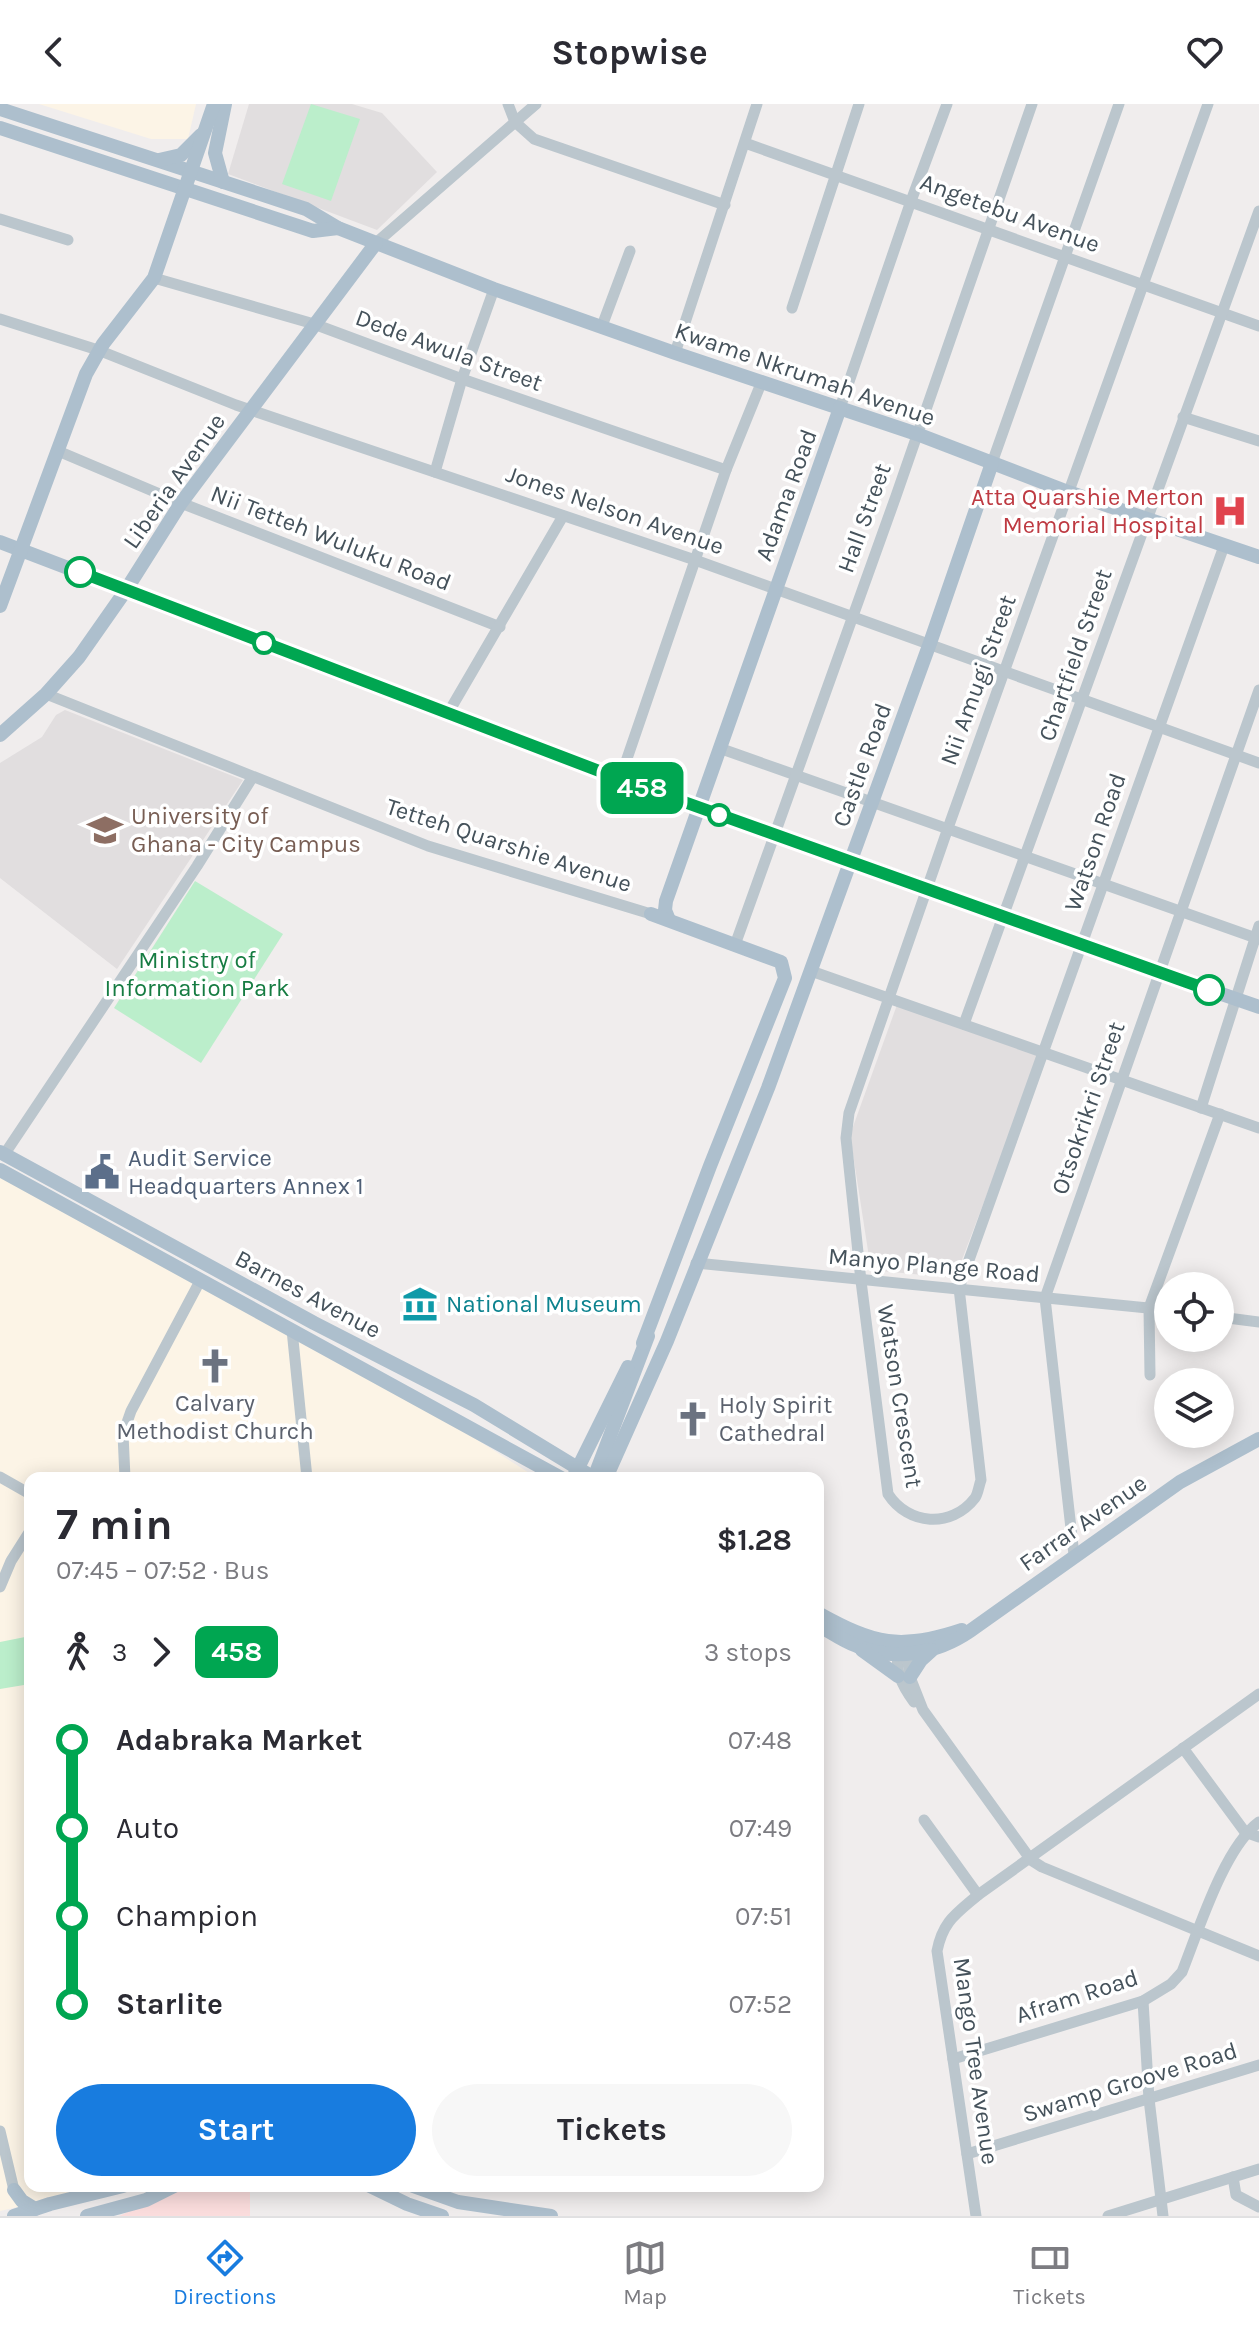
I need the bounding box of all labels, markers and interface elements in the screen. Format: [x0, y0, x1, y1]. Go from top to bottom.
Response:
icon: back [32, 30, 76, 74]
icon: heart [1183, 30, 1227, 74]
text: Stopwise [551, 31, 708, 73]
street label: Angetebu Avenue [916, 168, 1104, 258]
street label: Dede Awula Street [352, 303, 546, 397]
street label: Kwame Nkrumah Avenue [671, 316, 939, 432]
street label: Liberia Avenue [117, 408, 231, 554]
street label: Adama Road [749, 425, 823, 565]
street label: Jones Nelson Avenue [503, 460, 727, 560]
street label: Hall Street [831, 460, 897, 576]
street label: Nii Tetteh Wuluku Road [207, 479, 455, 597]
place label: Atta Quarshie Merton Memorial Hospital [971, 483, 1204, 539]
hospital icon: Atta Quarshie Merton Memorial Hospital [1211, 492, 1249, 530]
unlabelled marker [65, 557, 95, 587]
street label: Chartfield Street [1032, 565, 1118, 745]
street label: Nii Amugi Street [934, 591, 1022, 769]
unlabelled marker [253, 632, 275, 654]
street label: Castle Road [827, 699, 897, 831]
line badge: 458 [596, 762, 688, 814]
street label: Watson Road [1058, 769, 1132, 915]
text: 458 [616, 771, 668, 804]
street label: Tetteh Quarshie Avenue [383, 792, 635, 898]
place label: University of Ghana - City Campus [131, 802, 361, 858]
unlabelled marker [708, 804, 730, 826]
school or university icon: University of Ghana - City Campus [86, 811, 124, 849]
park label: Ministry of Information Park [104, 946, 290, 1002]
unlabelled marker [1194, 975, 1224, 1005]
street label: Otsokrikri Street [1045, 1018, 1131, 1198]
place label: Audit Service Headquarters Annex 1 [128, 1144, 364, 1200]
public building icon: Audit Service Headquarters Annex 1 [83, 1153, 121, 1191]
street label: Manyo Plange Road [827, 1242, 1041, 1288]
street label: Barnes Avenue [230, 1244, 386, 1344]
map controls [1154, 1272, 1234, 1448]
button: locate [1154, 1272, 1234, 1352]
museum icon: National Museum [401, 1285, 439, 1323]
place label: National Museum [446, 1290, 642, 1318]
street label: Watson Crescent [872, 1302, 928, 1490]
church icon: Calvary Methodist Church [196, 1347, 234, 1385]
button: layers [1154, 1368, 1234, 1448]
place label: Calvary Methodist Church [116, 1389, 314, 1445]
place label: Holy Spirit Cathedral [719, 1391, 832, 1447]
church icon: Holy Spirit Cathedral [674, 1400, 712, 1438]
street label: Farrar Avenue [1014, 1469, 1152, 1577]
text: 7 min [56, 1499, 173, 1550]
text: $1.28 [717, 1522, 792, 1558]
text: 07:45 – 07:52 · Bus [56, 1555, 269, 1586]
icon: walk [56, 1630, 100, 1674]
icon: forward [139, 1630, 183, 1674]
text: 458 [211, 1635, 262, 1668]
text: 3 [112, 1637, 127, 1668]
text: 3 stops [704, 1637, 792, 1668]
text: Adabraka Market [116, 1722, 362, 1758]
text: 07:48 [728, 1725, 792, 1756]
text: Auto [116, 1810, 179, 1846]
text: 07:49 [729, 1813, 792, 1844]
text: Champion [116, 1898, 258, 1934]
text: 07:51 [735, 1901, 792, 1932]
street label: Mango Tree Avenue [948, 1956, 1004, 2166]
street label: Afram Road [1012, 1963, 1142, 2029]
text: Starlite [116, 1986, 223, 2022]
text: 07:52 [729, 1989, 792, 2020]
street label: Swamp Groove Road [1019, 2036, 1241, 2128]
button: Start [56, 2084, 416, 2176]
button: Tickets [432, 2084, 792, 2176]
tab: Directions [173, 2236, 277, 2310]
tab: Map [623, 2236, 667, 2310]
tab: Tickets [1013, 2236, 1086, 2310]

